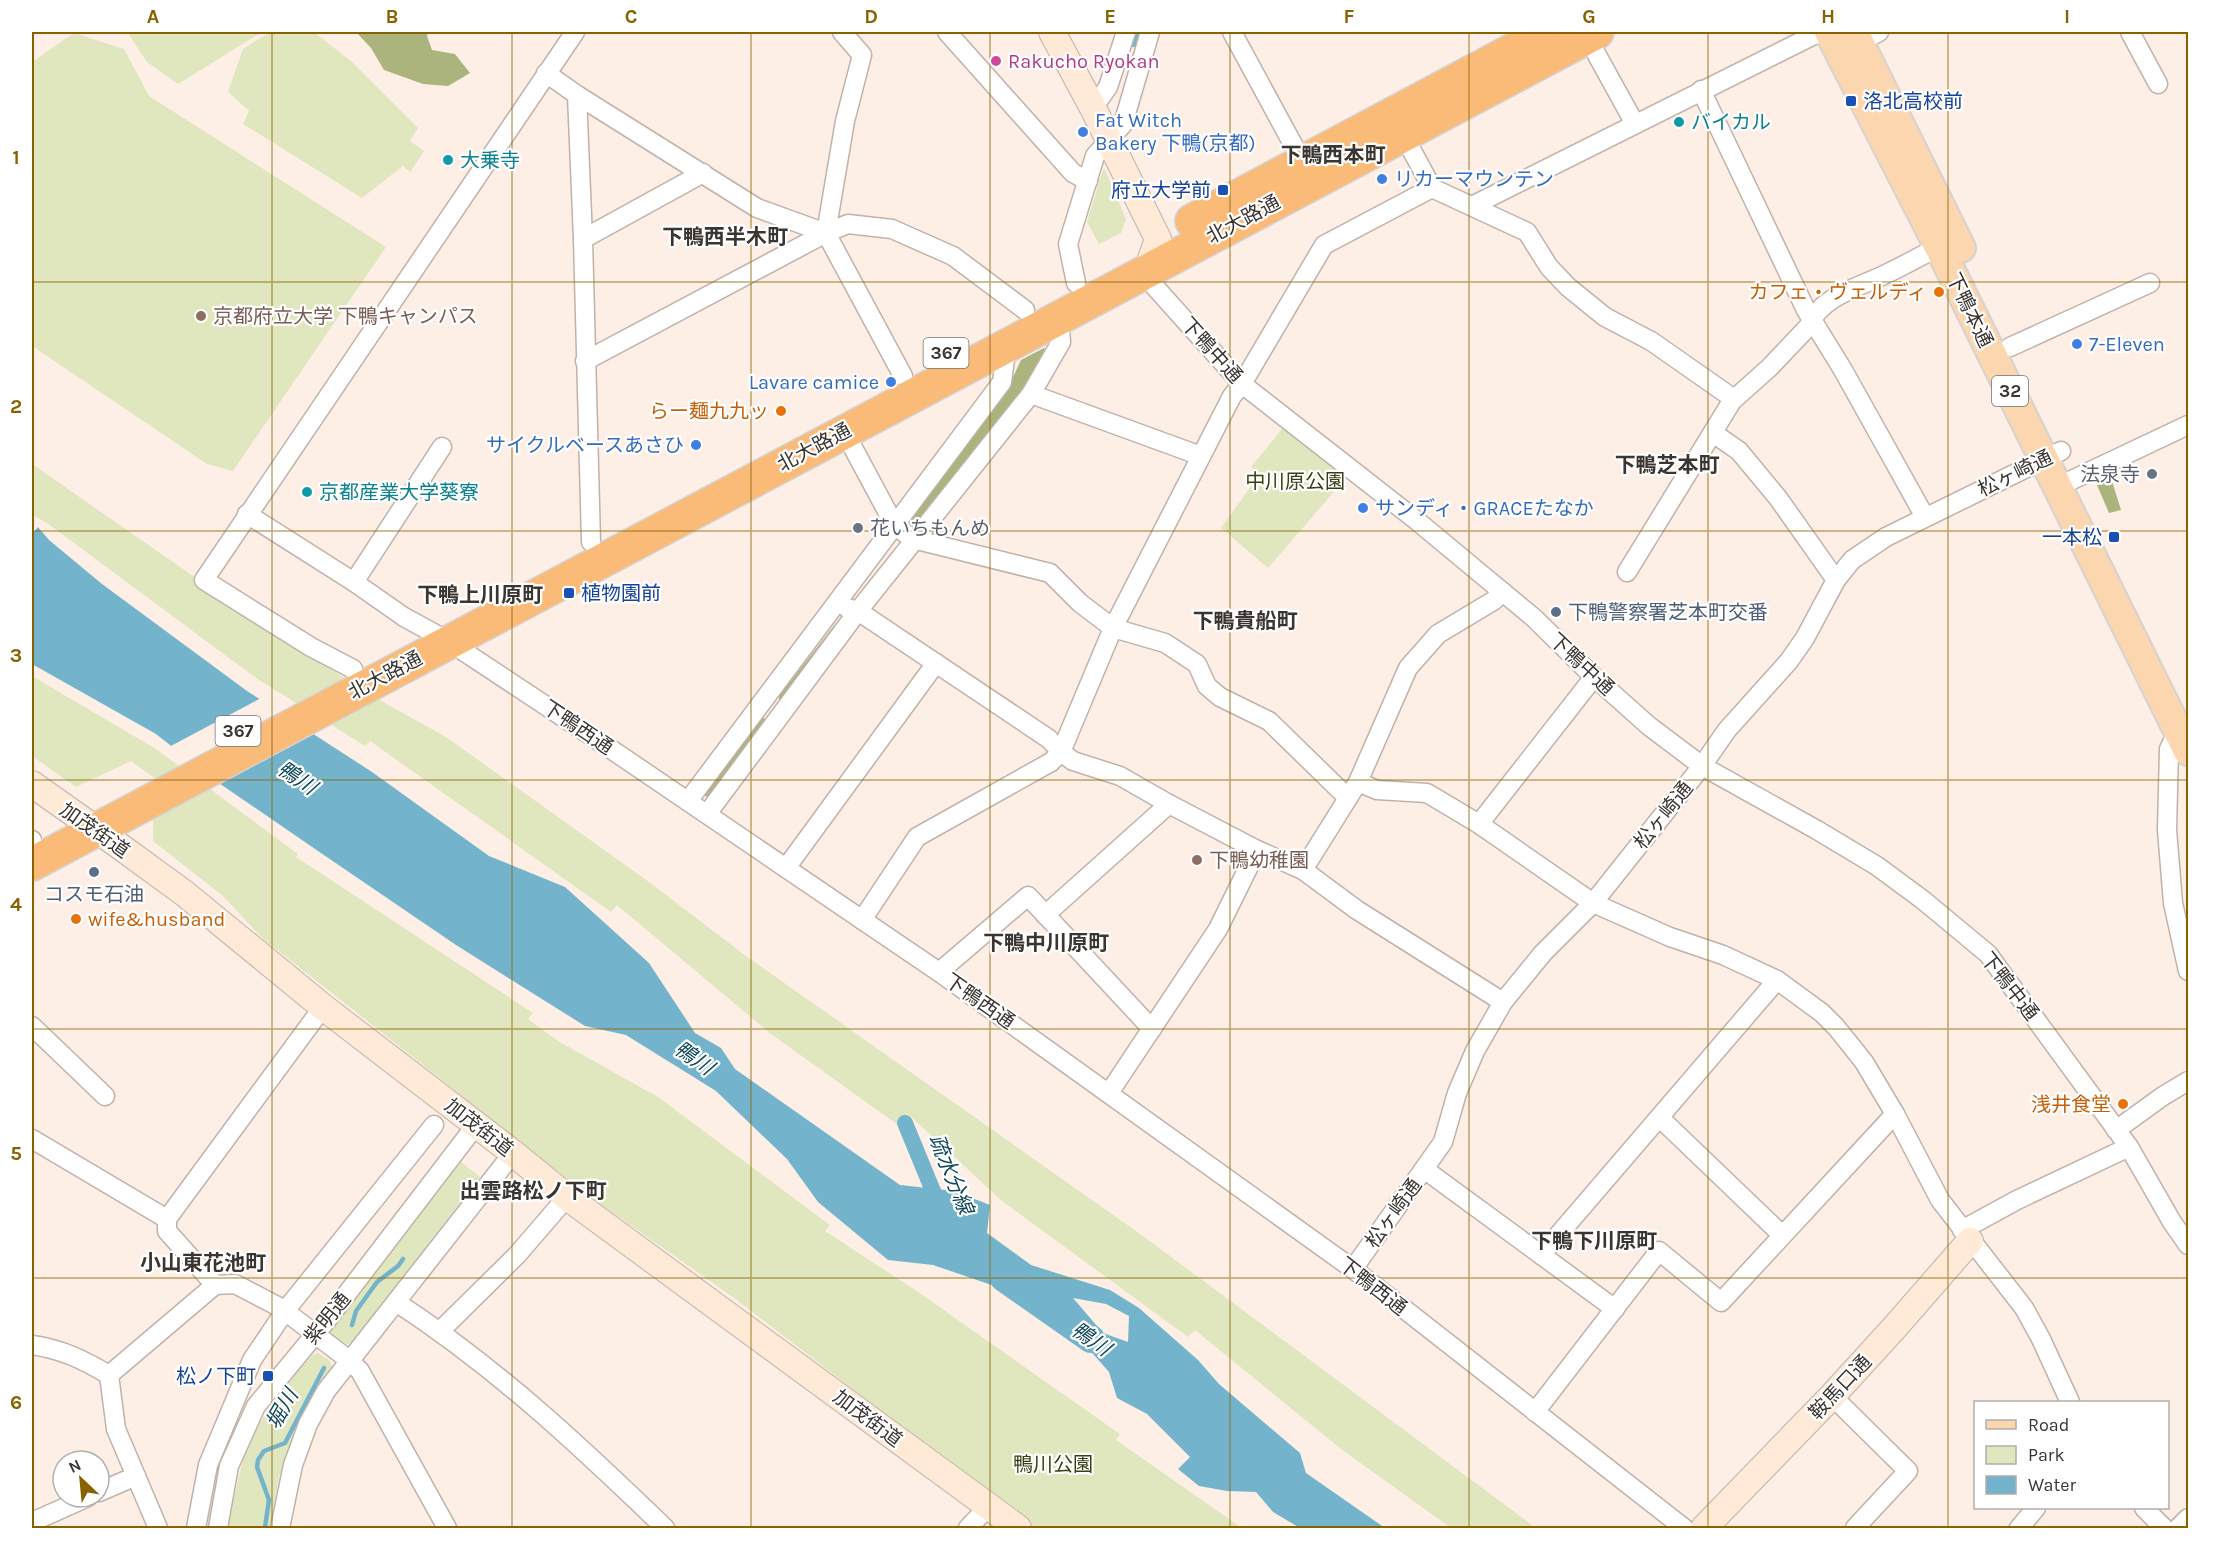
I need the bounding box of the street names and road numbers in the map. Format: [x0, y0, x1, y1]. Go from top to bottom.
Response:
street label: 北大路通 [1203, 191, 1284, 248]
street label: 下鴨本通 [1942, 269, 1997, 351]
street label: 下鴨中通 [1176, 313, 1247, 388]
road number: 367 [924, 338, 968, 368]
road number: 32 [1992, 376, 2028, 406]
street label: 北大路通 [774, 419, 855, 476]
street label: 松ヶ崎通 [1974, 446, 2056, 501]
street label: 下鴨中通 [1545, 629, 1619, 700]
street label: 北大路通 [345, 647, 426, 704]
street label: 下鴨西通 [538, 696, 617, 759]
road number: 367 [216, 716, 260, 746]
street label: 松ヶ崎通 [1629, 777, 1697, 854]
street label: 加茂街道 [55, 798, 134, 863]
street label: 下鴨中通 [1976, 948, 2043, 1025]
street label: 下鴨西通 [940, 969, 1019, 1034]
street label: 加茂街道 [440, 1094, 517, 1161]
street label: 松ヶ崎通 [1361, 1174, 1426, 1252]
street label: 下鴨西通 [1334, 1253, 1411, 1320]
street label: 紫明通 [300, 1288, 355, 1349]
street label: 鞍馬口通 [1805, 1350, 1876, 1424]
street label: 加茂街道 [829, 1385, 907, 1452]

